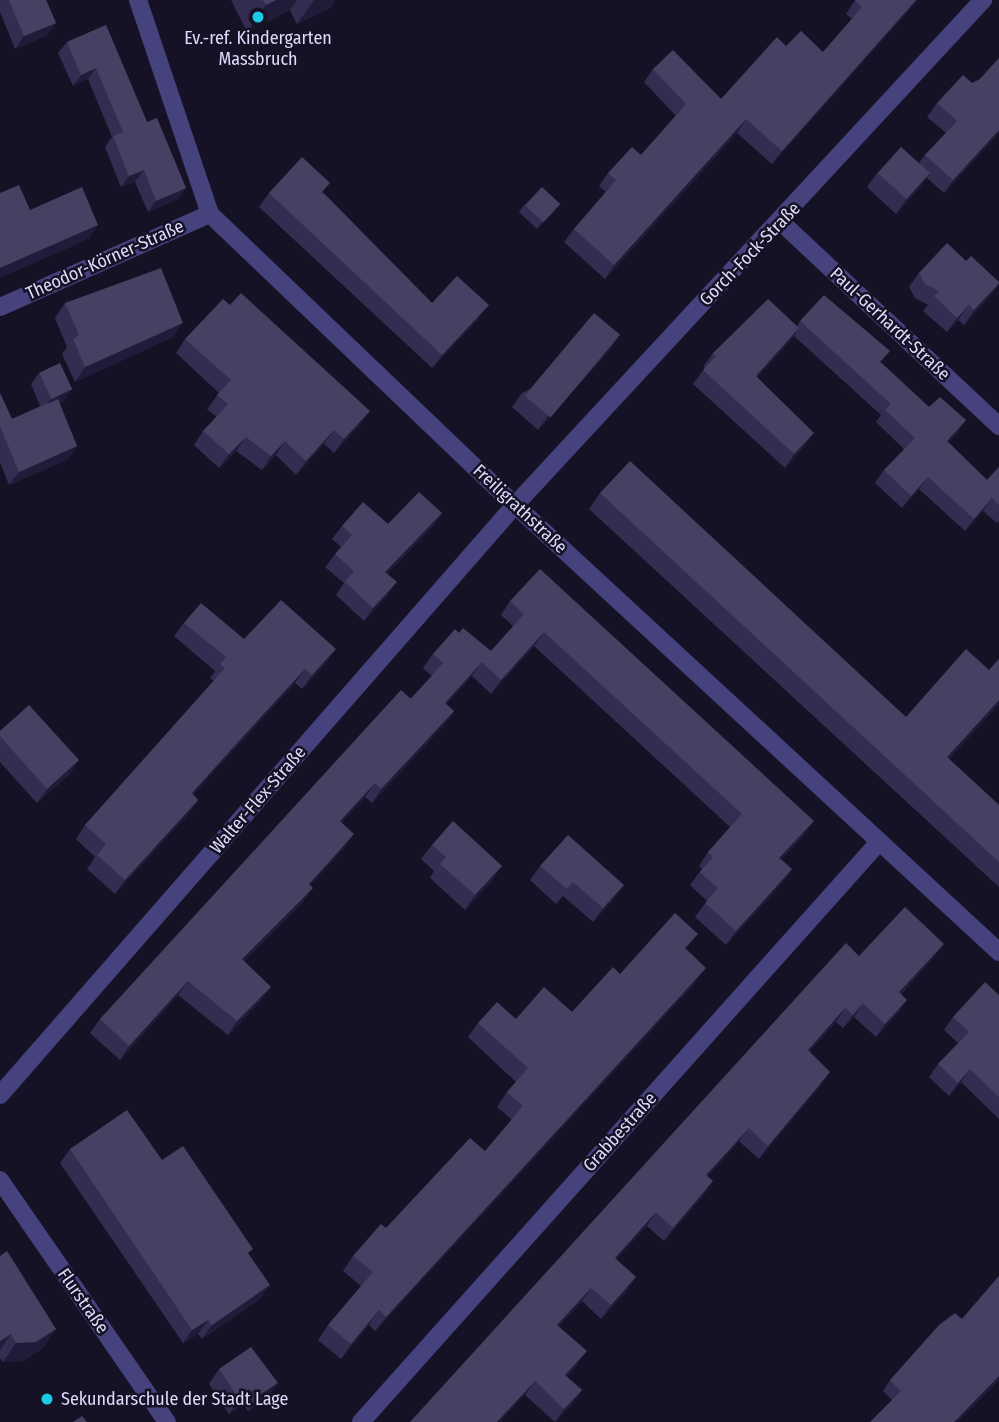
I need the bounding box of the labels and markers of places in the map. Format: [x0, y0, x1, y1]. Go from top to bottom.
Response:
marker: Ev.-ref. Kindergarten Massbruch [250, 9, 266, 25]
place label: Ev.-ref. Kindergarten Massbruch [184, 28, 332, 70]
place label: Sekundarschule der Stadt Lage [61, 1388, 288, 1410]
marker: Sekundarschule der Stadt Lage [39, 1391, 55, 1407]

